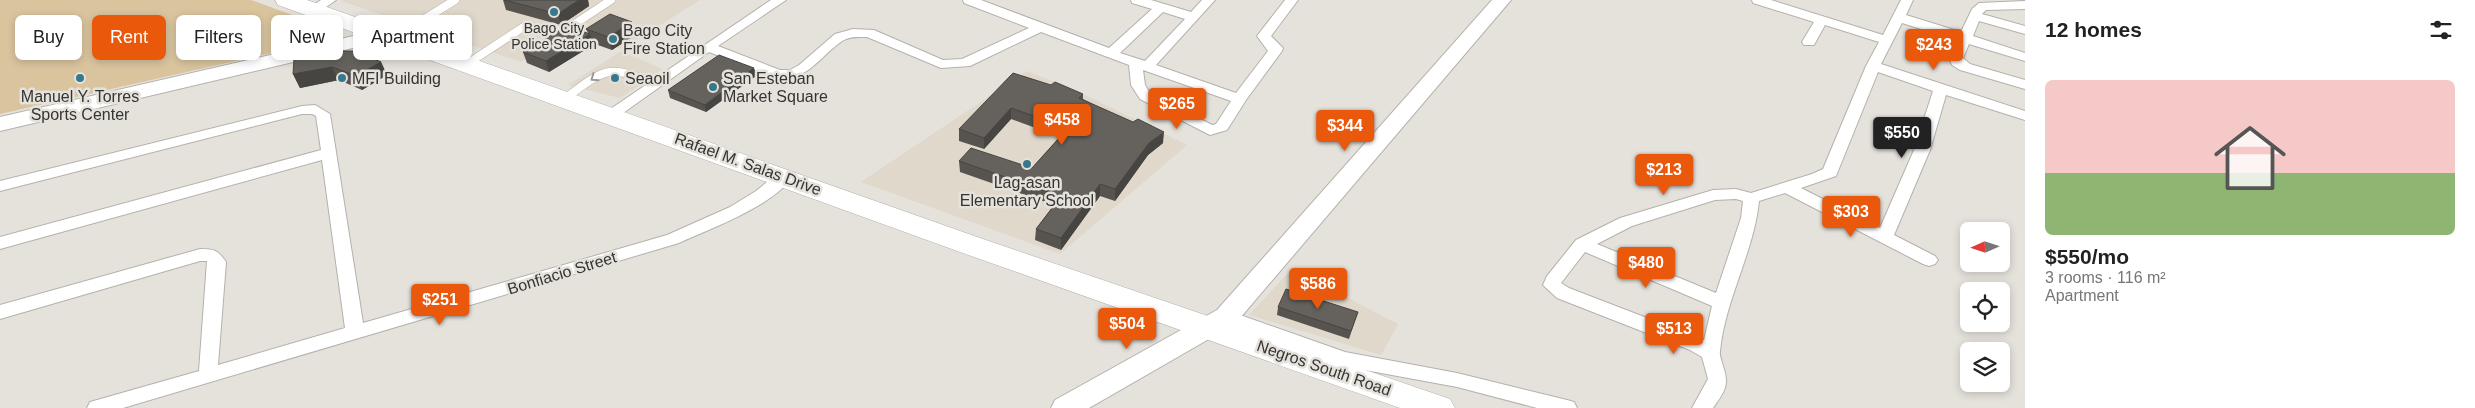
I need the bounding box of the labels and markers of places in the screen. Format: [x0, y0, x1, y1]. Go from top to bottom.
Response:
marker: Bago City Police Station [548, 6, 560, 18]
place label: Bago City Police Station [511, 20, 597, 52]
place label: Bago City Fire Station [623, 22, 705, 57]
pin: $243 [1904, 28, 1964, 71]
marker: Bago City Fire Station [607, 33, 619, 45]
place label: MFI Building [352, 70, 441, 87]
place label: Seaoil [625, 70, 669, 87]
place label: San Esteban Market Square [723, 70, 828, 105]
marker: Manuel Y. Torres Sports Center [74, 72, 86, 84]
marker: MFI Building [336, 72, 348, 84]
marker: Seaoil [609, 72, 621, 84]
marker: San Esteban Market Square [707, 81, 719, 93]
place label: Manuel Y. Torres Sports Center [21, 88, 139, 123]
pin: $265 [1147, 88, 1207, 130]
pin: $458 [1032, 104, 1092, 146]
pin: $344 [1315, 110, 1375, 152]
pin: $550 [1872, 116, 1932, 159]
pin: $213 [1634, 154, 1694, 196]
marker: Lag-asan Elementary School [1021, 158, 1033, 170]
place label: Lag-asan Elementary School [960, 174, 1094, 209]
pin: $303 [1821, 196, 1881, 238]
pin: $480 [1616, 246, 1676, 289]
pin: $586 [1288, 268, 1348, 310]
pin: $251 [410, 284, 470, 326]
pin: $504 [1097, 308, 1157, 350]
pin: $513 [1644, 312, 1704, 355]

